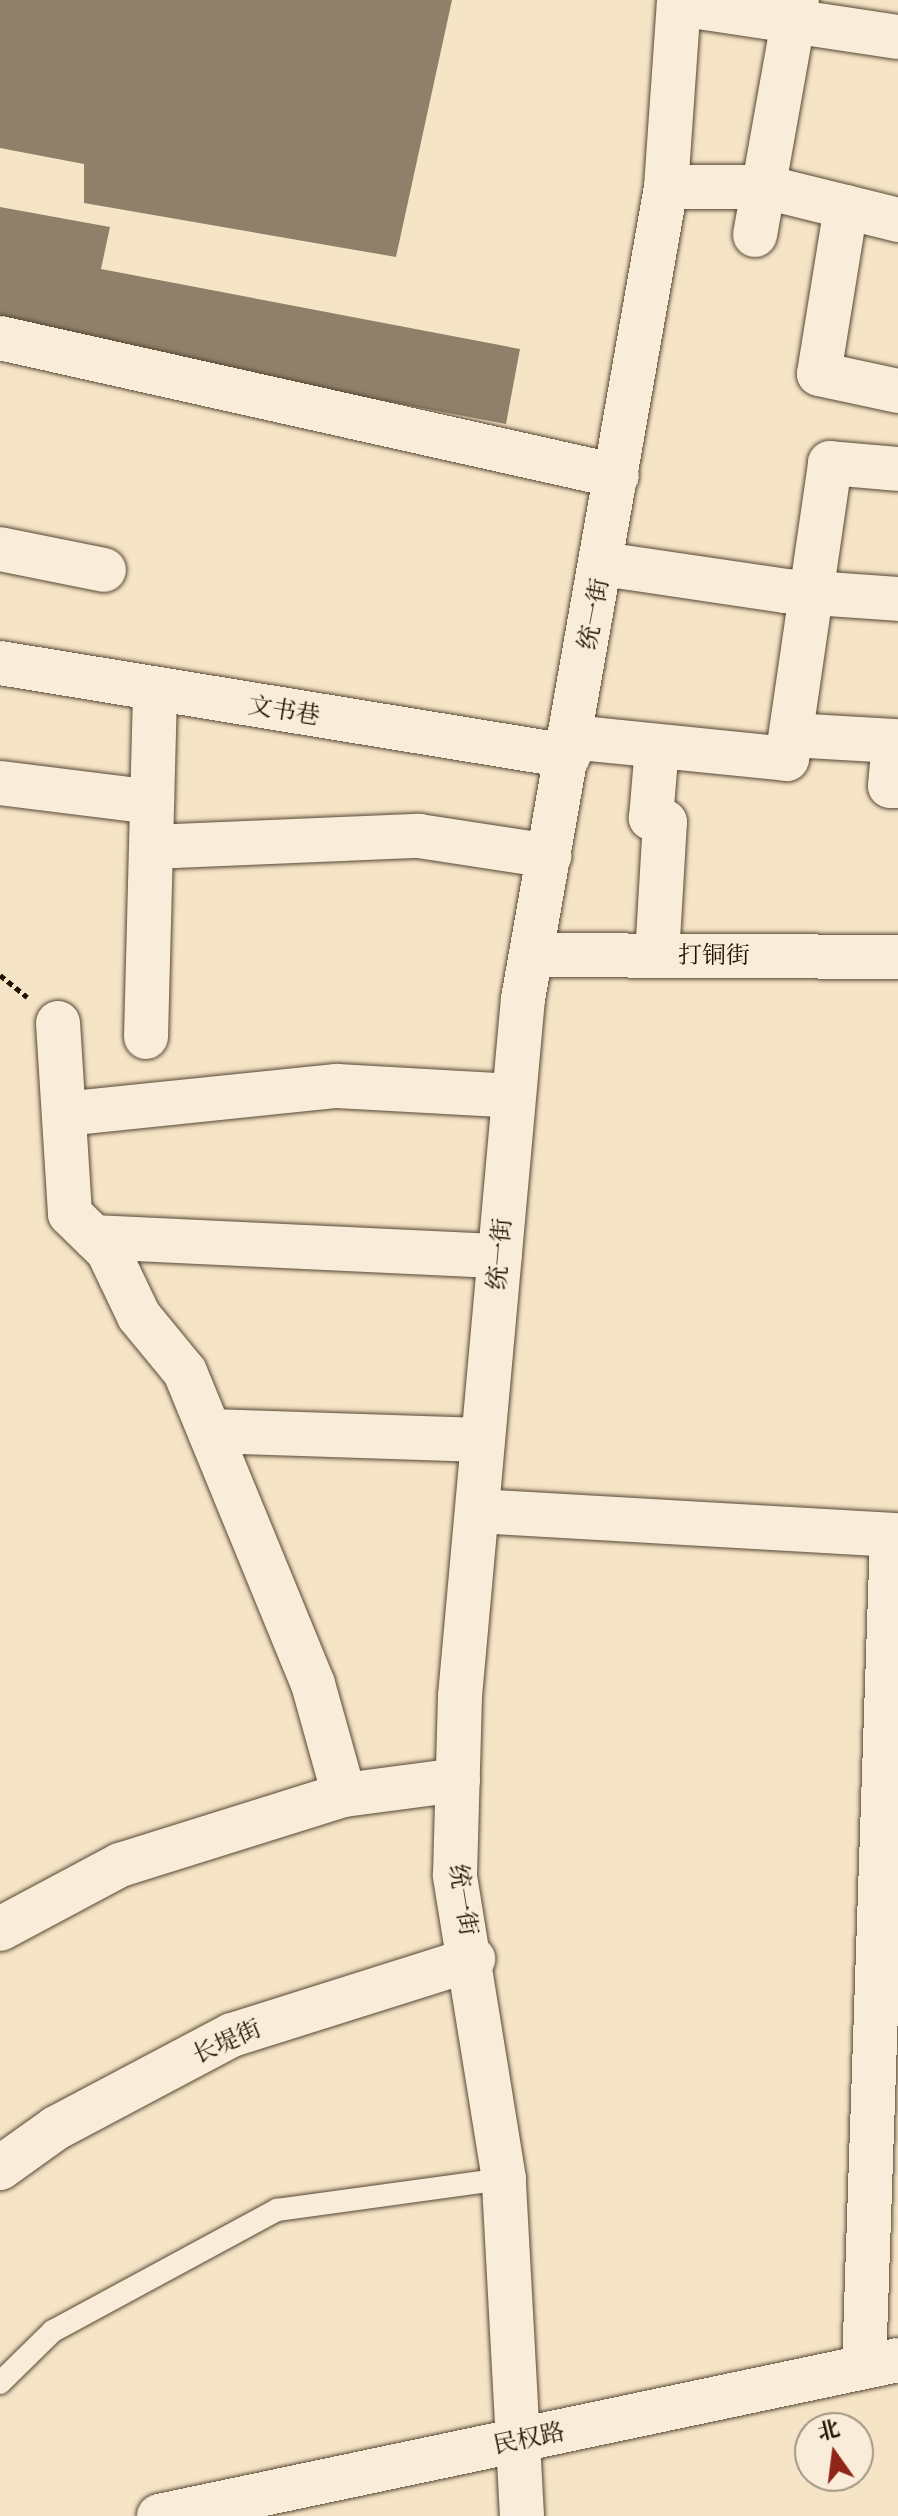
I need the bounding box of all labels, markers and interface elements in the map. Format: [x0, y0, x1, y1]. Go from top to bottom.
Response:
street label: 统一街 [573, 576, 615, 652]
street label: 文书巷 [246, 691, 322, 731]
street label: 打铜街 [678, 942, 750, 970]
street label: 统一街 [483, 1217, 517, 1291]
street label: 统一街 [443, 1862, 483, 1938]
street label: 长堤街 [188, 2014, 266, 2070]
north arrow [794, 2412, 874, 2492]
text: 北 [815, 2414, 842, 2446]
street label: 民权路 [491, 2417, 567, 2461]

